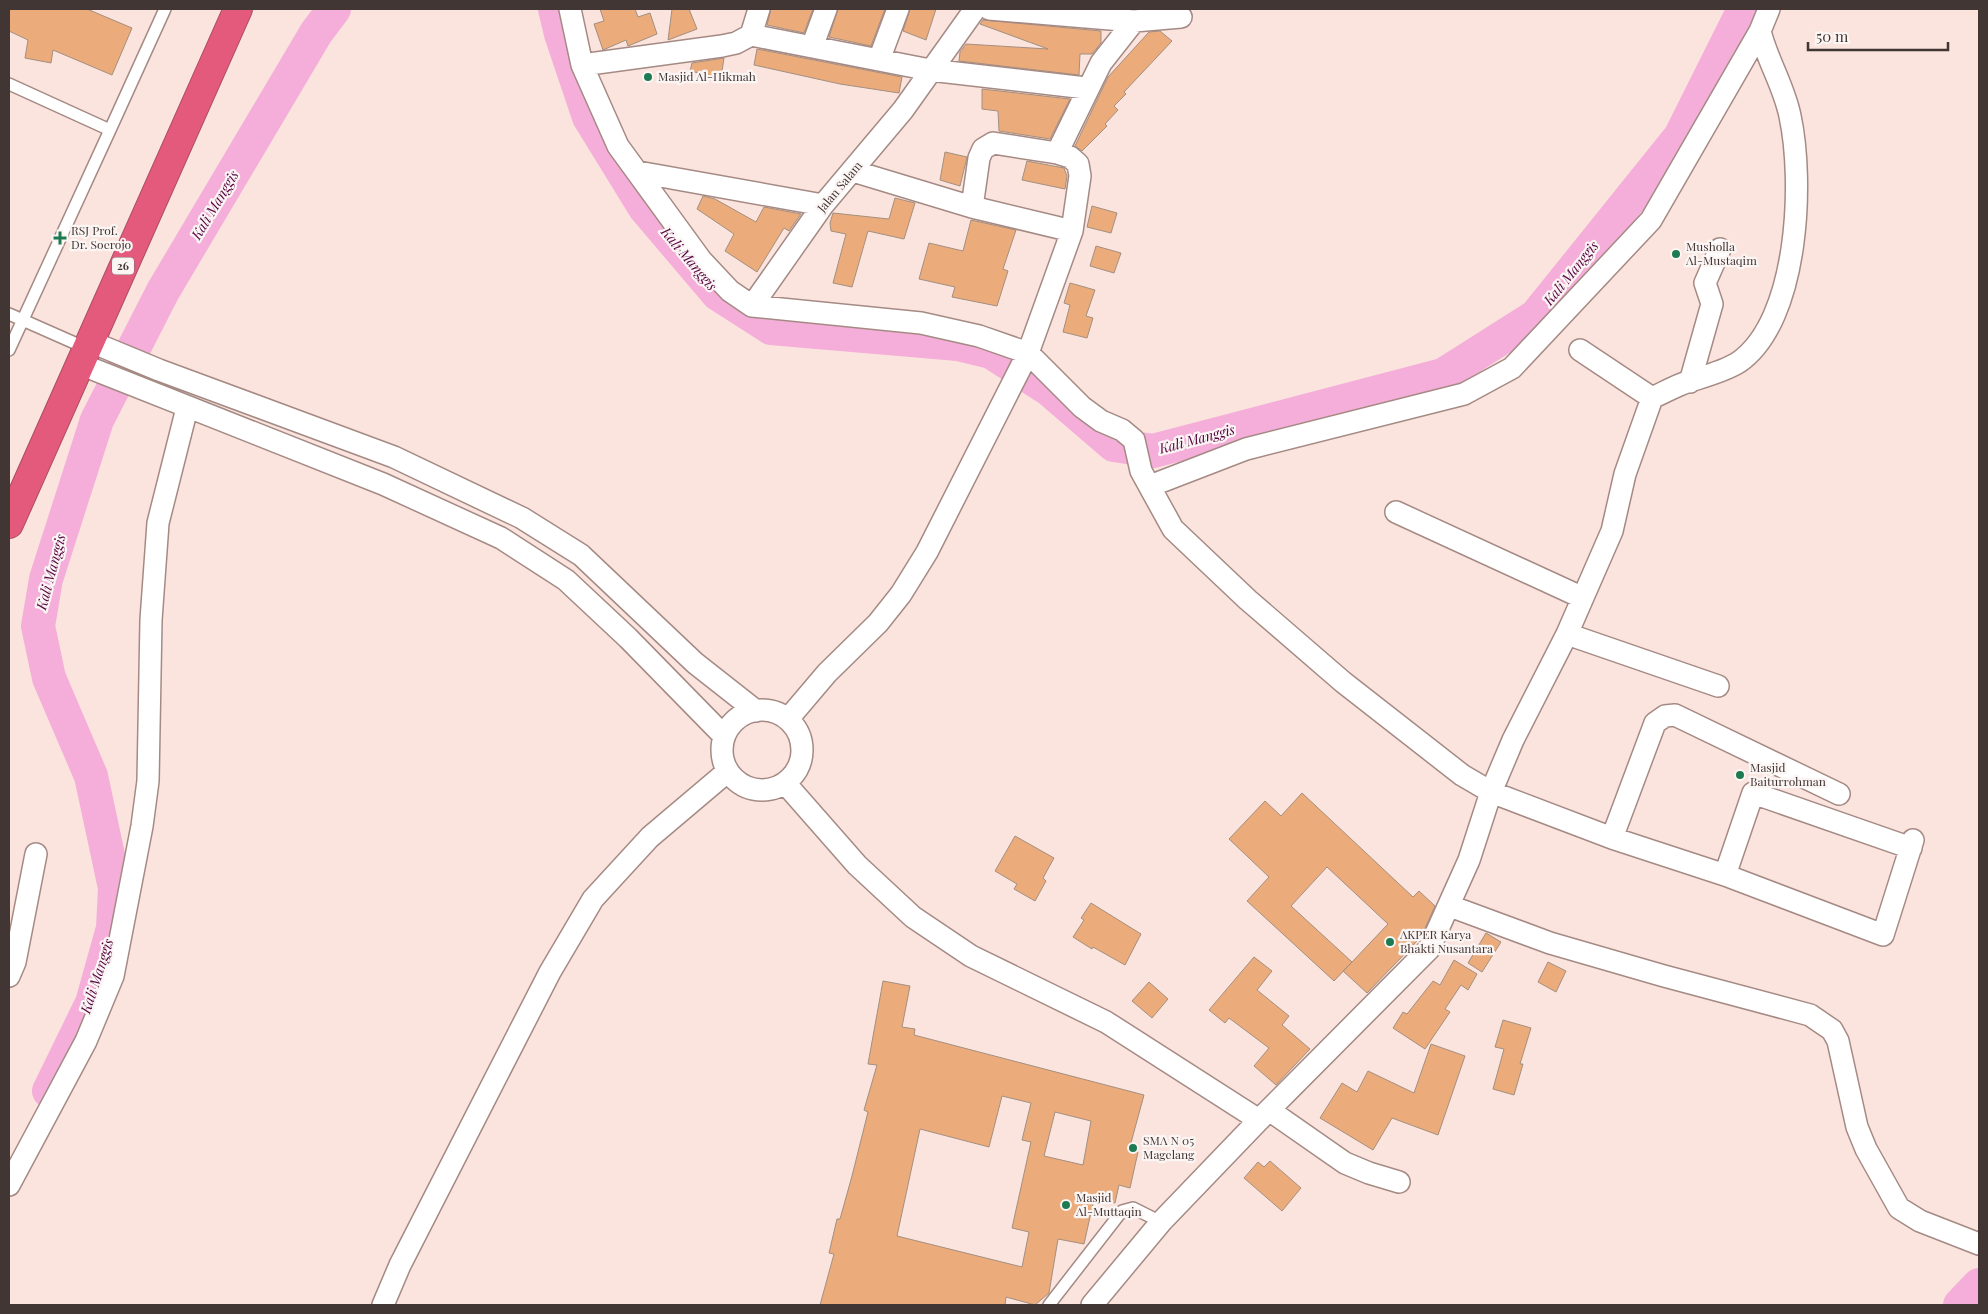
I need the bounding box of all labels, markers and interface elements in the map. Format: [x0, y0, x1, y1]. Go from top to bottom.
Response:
scale bar [1808, 20, 1948, 52]
text: 50 m [1816, 26, 1849, 46]
place label: Masjid Al-Hikmah [658, 68, 756, 84]
marker: Masjid Al-Hikmah [642, 71, 654, 83]
street label: Jalan Salam [813, 157, 865, 216]
water label: Kali Manggis [186, 166, 243, 244]
place label: RSJ Prof. Dr. Soerojo [71, 222, 132, 252]
water label: Kali Manggis [657, 222, 722, 295]
marker: RSJ Prof. Dr. Soerojo [53, 231, 67, 245]
water label: Kali Manggis [1538, 236, 1603, 310]
place label: Musholla Al-Mustaqim [1685, 238, 1757, 268]
marker: Musholla Al-Mustaqim [1670, 248, 1682, 260]
road number: 26 [112, 258, 134, 274]
water label: Kali Manggis [1156, 419, 1237, 458]
water label: Kali Manggis [31, 531, 70, 613]
place label: Masjid Baiturrohman [1750, 759, 1826, 789]
marker: Masjid Baiturrohman [1734, 769, 1746, 781]
place label: AKPER Karya Bhakti Nusantara [1399, 926, 1493, 956]
water label: Kali Manggis [75, 935, 118, 1017]
marker: AKPER Karya Bhakti Nusantara [1384, 936, 1396, 948]
place label: SMA N 05 Magelang [1143, 1132, 1195, 1162]
marker: SMA N 05 Magelang [1127, 1142, 1139, 1154]
place label: Masjid Al-Muttaqin [1075, 1189, 1142, 1219]
marker: Masjid Al-Muttaqin [1060, 1199, 1072, 1211]

